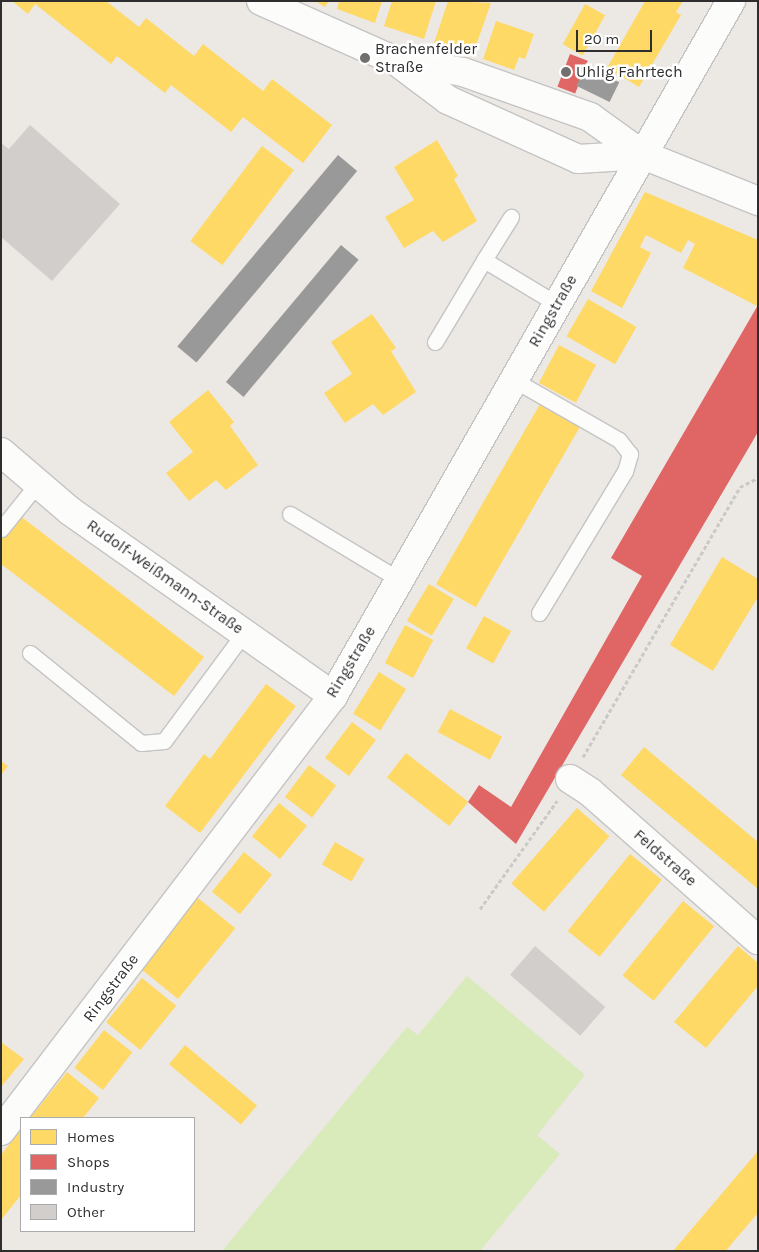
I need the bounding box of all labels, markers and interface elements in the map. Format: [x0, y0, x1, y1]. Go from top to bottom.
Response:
scale bar [579, 20, 655, 52]
text: 20 m [584, 30, 619, 48]
place label: Brachenfelder Straße [375, 39, 477, 77]
marker: Brachenfelder Straße [359, 52, 371, 64]
place label: Uhlig Fahrtech [576, 62, 683, 82]
marker: Uhlig Fahrtech [560, 66, 572, 78]
street label: Ringstraße [525, 271, 581, 351]
street label: Rudolf-Weißmann-Straße [83, 516, 247, 638]
street label: Ringstraße [322, 623, 380, 701]
street label: Feldstraße [630, 825, 700, 891]
street label: Ringstraße [79, 950, 143, 1026]
legend [20, 1117, 195, 1232]
text: Homes [67, 1128, 115, 1146]
text: Shops [67, 1153, 110, 1171]
text: Industry [67, 1178, 124, 1196]
text: Other [67, 1203, 105, 1221]

